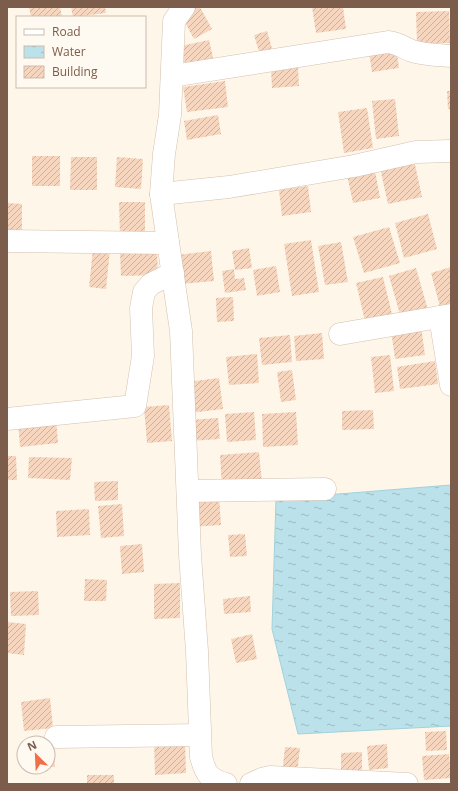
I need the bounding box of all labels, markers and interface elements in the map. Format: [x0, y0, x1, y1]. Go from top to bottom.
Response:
legend [16, 16, 146, 88]
text: Road [52, 23, 81, 40]
text: Water [52, 43, 86, 60]
text: Building [52, 63, 98, 80]
north arrow [16, 735, 56, 775]
text: N [25, 737, 39, 754]

